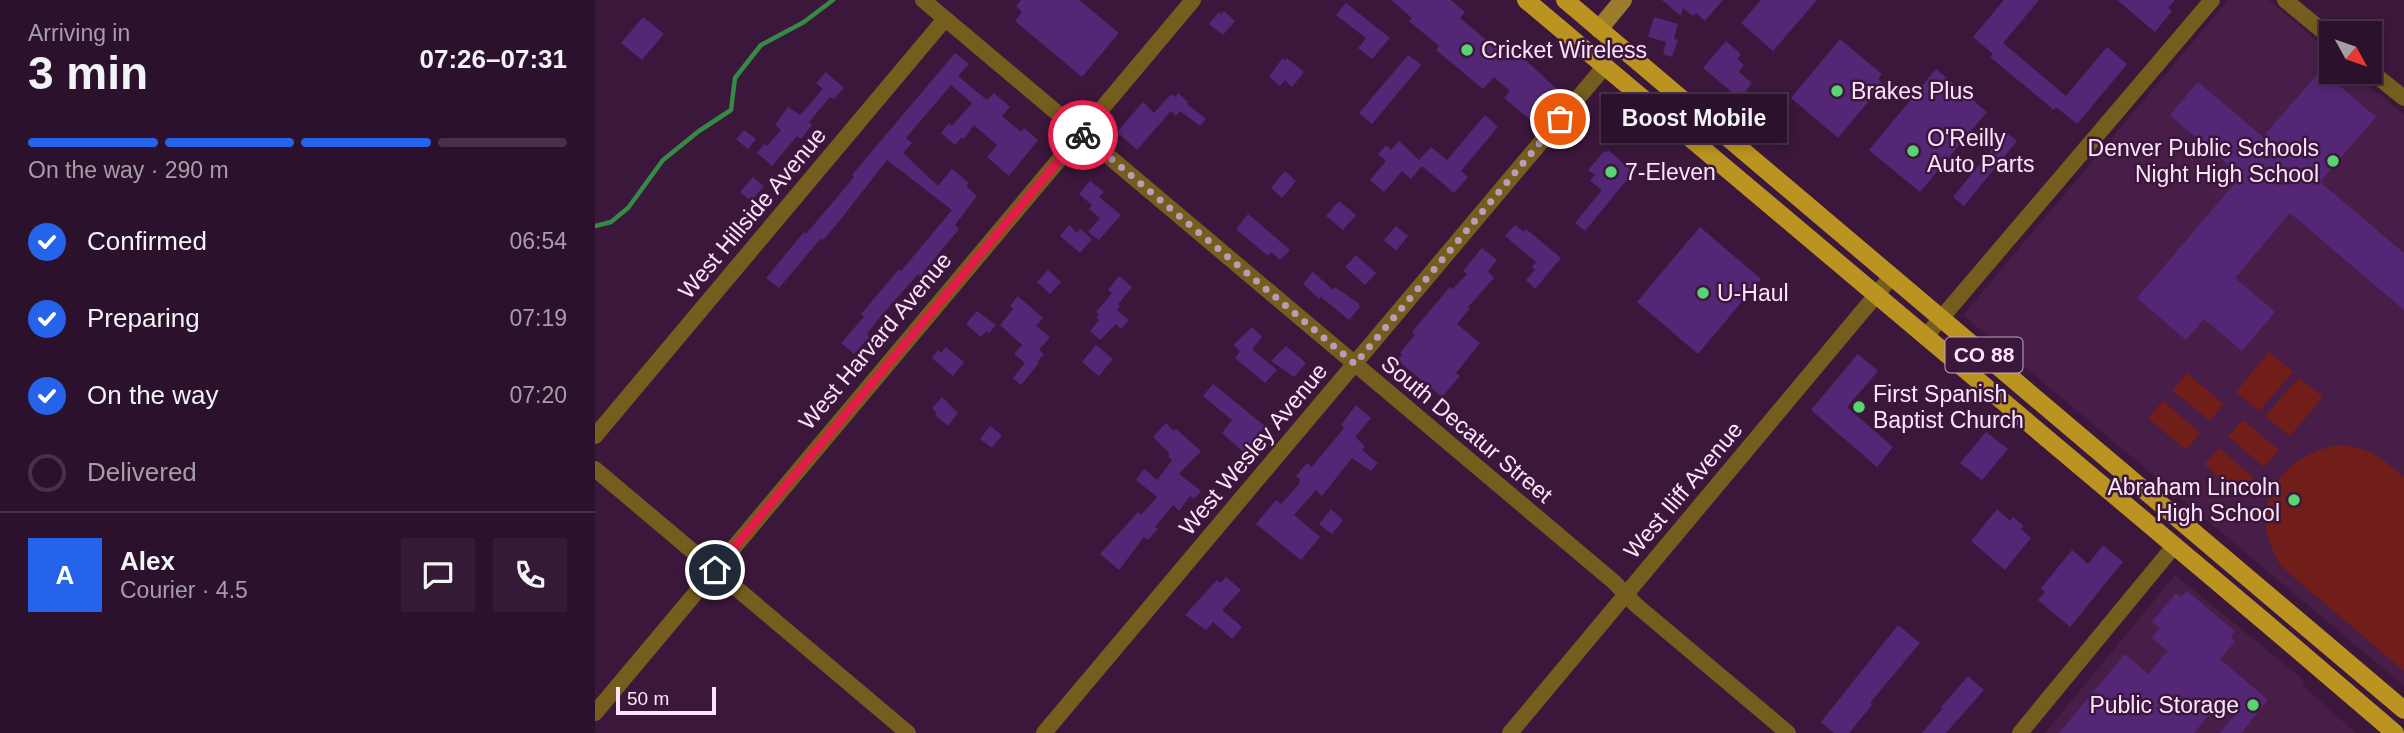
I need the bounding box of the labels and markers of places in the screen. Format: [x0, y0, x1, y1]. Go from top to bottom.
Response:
place label: Cricket Wireless [1481, 37, 1647, 63]
marker: Cricket Wireless [1459, 42, 1475, 58]
place label: Brakes Plus [1851, 78, 1974, 104]
marker: Brakes Plus [1829, 83, 1845, 99]
pin [1530, 89, 1590, 149]
callout: Boost Mobile [1602, 94, 1787, 144]
place label: O'Reilly Auto Parts [1927, 125, 2034, 177]
place label: Denver Public Schools Night High School [2088, 135, 2319, 187]
marker: O'Reilly Auto Parts [1905, 143, 1921, 159]
marker: Denver Public Schools Night High School [2325, 153, 2341, 169]
place label: 7-Eleven [1625, 159, 1716, 185]
marker: 7-Eleven [1603, 164, 1619, 180]
place label: U-Haul [1717, 280, 1789, 306]
marker: U-Haul [1695, 285, 1711, 301]
place label: First Spanish Baptist Church [1873, 381, 2024, 433]
marker: First Spanish Baptist Church [1851, 399, 1867, 415]
place label: Abraham Lincoln High School [2107, 474, 2280, 526]
marker: Abraham Lincoln High School [2286, 492, 2302, 508]
pin [685, 540, 745, 600]
place label: Public Storage [2089, 692, 2239, 718]
marker: Public Storage [2245, 697, 2261, 713]

